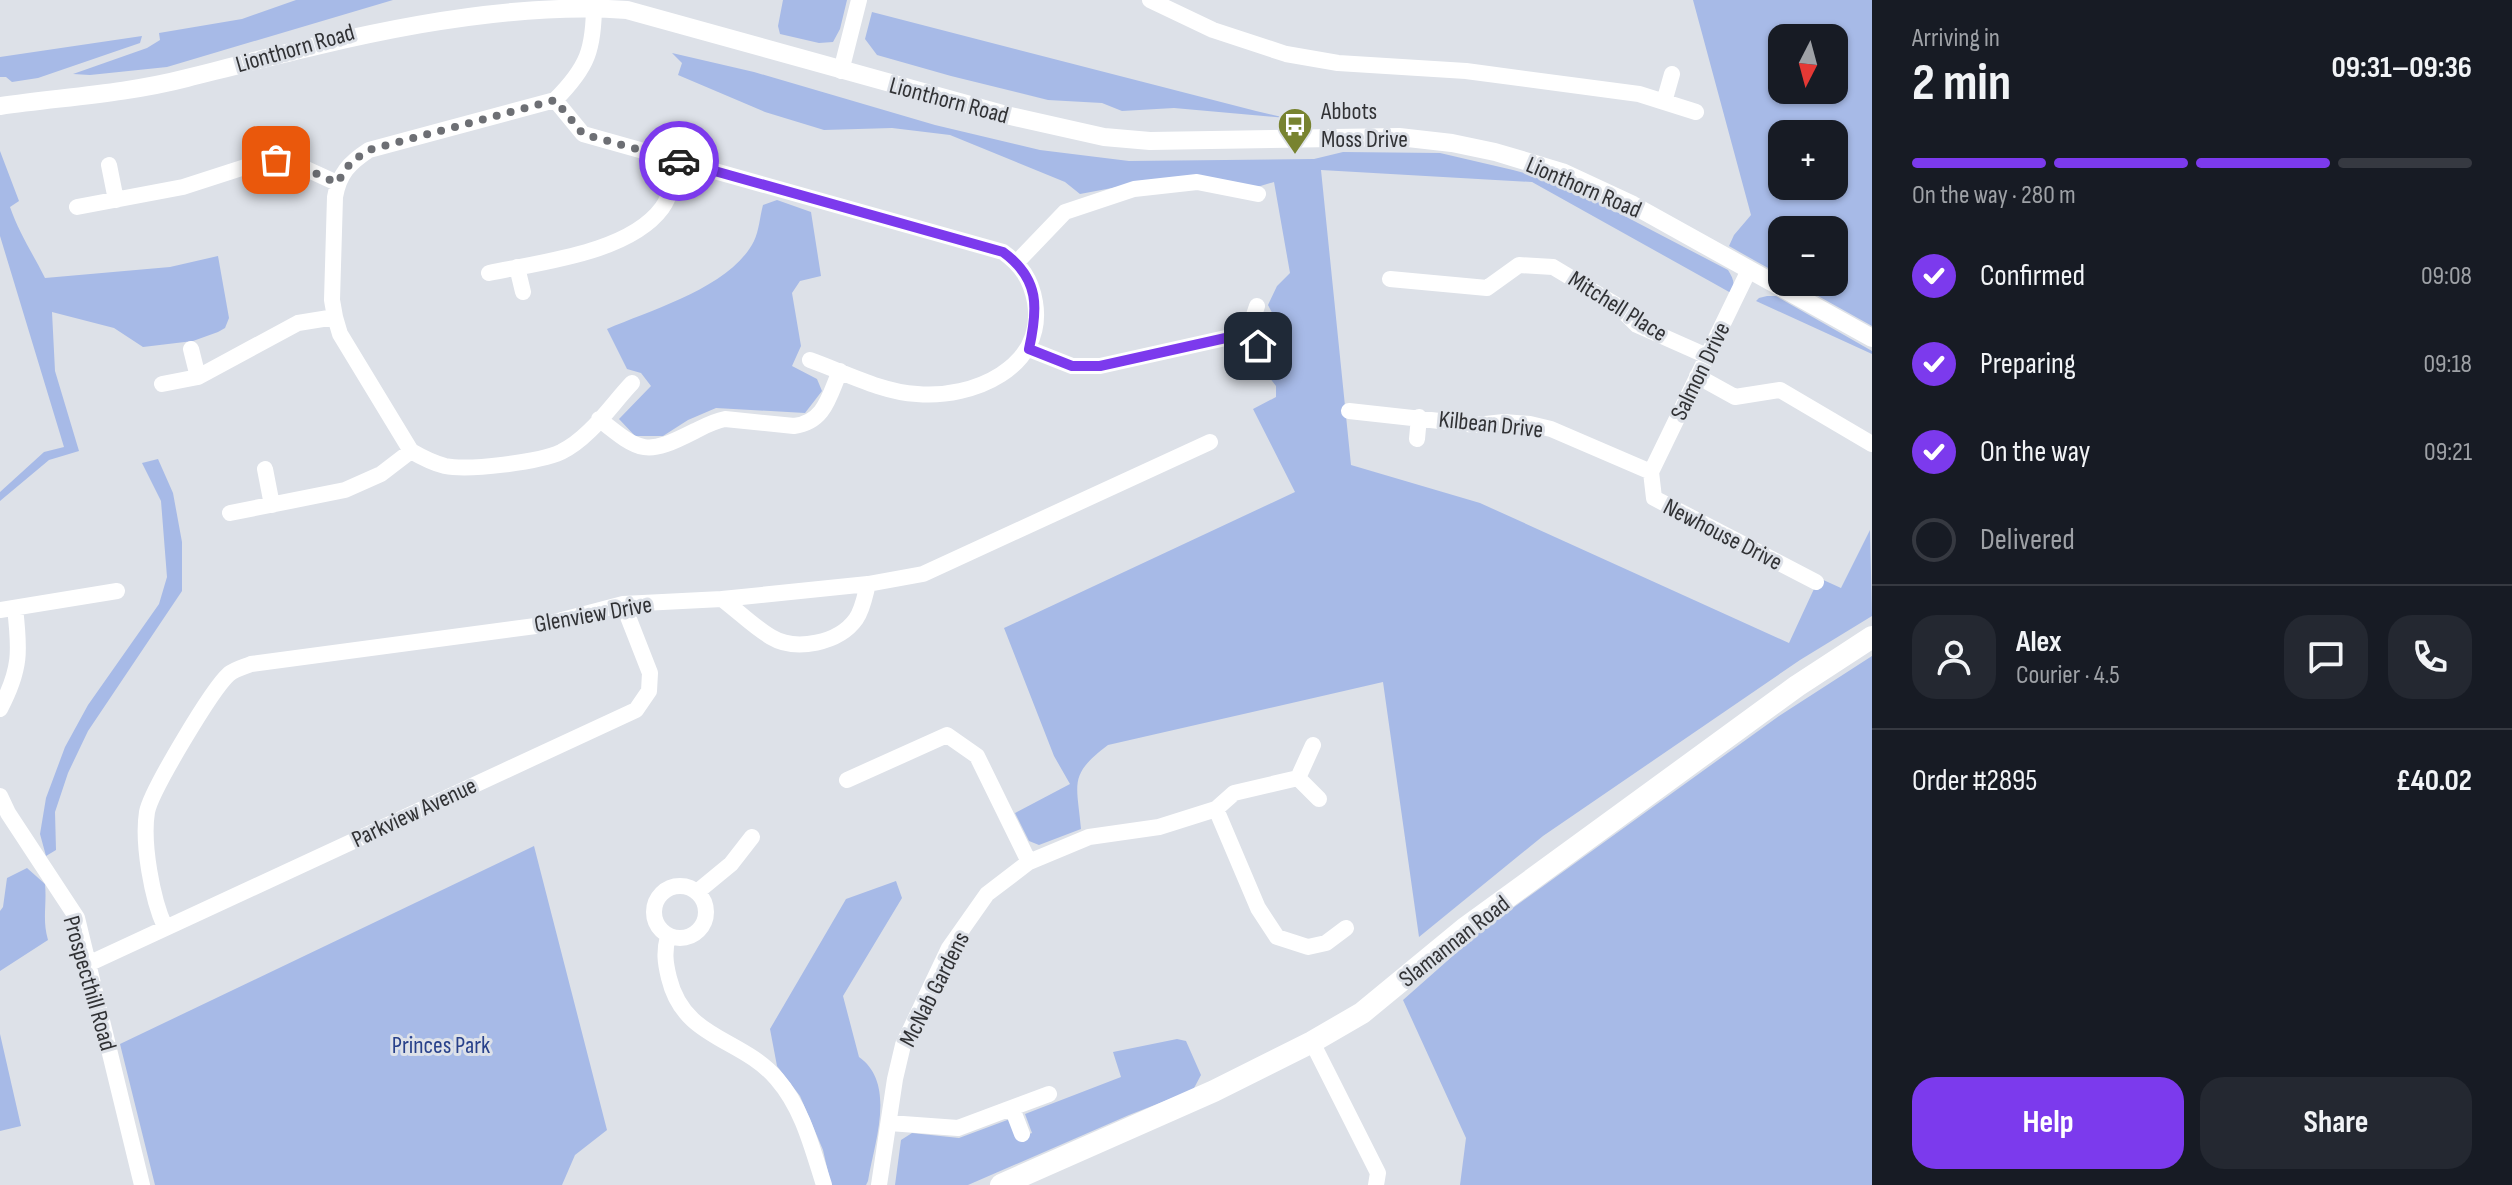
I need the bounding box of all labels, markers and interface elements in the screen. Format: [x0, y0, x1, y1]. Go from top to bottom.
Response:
street label: Lionthorn Road [232, 18, 358, 79]
text: Arriving in [1912, 23, 2000, 54]
north arrow [1768, 24, 1848, 104]
map controls [1768, 24, 1848, 296]
text: 09:31–09:36 [2331, 50, 2472, 86]
text: 2 min [1912, 52, 2011, 115]
street label: Lionthorn Road [886, 71, 1012, 130]
place label: Abbots Moss Drive [1320, 97, 1408, 154]
bus stop icon: Abbots Moss Drive [1276, 106, 1314, 156]
button: + [1768, 120, 1848, 200]
courier [639, 121, 719, 201]
pin [242, 126, 310, 194]
icon: bag [254, 138, 298, 182]
icon: car [657, 139, 701, 183]
street label: Lionthorn Road [1522, 150, 1646, 225]
text: On the way · 280 m [1912, 180, 2076, 211]
button: − [1768, 216, 1848, 296]
icon: check [1912, 254, 1956, 298]
text: Confirmed [1980, 258, 2085, 294]
text: 09:08 [2421, 261, 2472, 292]
street label: Mitchell Place [1563, 265, 1673, 348]
pin [1224, 312, 1292, 380]
street label: Salmon Drive [1664, 318, 1737, 425]
icon: home [1236, 324, 1280, 368]
icon: check [1912, 342, 1956, 386]
text: Preparing [1980, 346, 2076, 382]
text: 09:18 [2423, 349, 2472, 380]
street label: Kilbean Drive [1437, 405, 1545, 444]
icon: check [1912, 430, 1956, 474]
text: On the way [1980, 434, 2090, 470]
text: 09:21 [2424, 437, 2472, 468]
street label: Newhouse Drive [1658, 492, 1787, 577]
text: Delivered [1980, 522, 2075, 558]
street label: Glenview Drive [532, 590, 654, 639]
button: person [1912, 615, 1996, 699]
button: chat [2284, 615, 2368, 699]
button: phone [2388, 615, 2472, 699]
text: Alex [2016, 624, 2062, 660]
text: Courier · 4.5 [2016, 660, 2120, 691]
text: Order #2895 [1912, 763, 2037, 799]
text: £40.02 [2396, 763, 2472, 799]
street label: Parkview Avenue [347, 771, 481, 854]
street label: Slamannan Road [1393, 889, 1515, 994]
street label: Prospecthill Road [56, 912, 123, 1054]
street label: McNab Gardens [893, 927, 976, 1052]
park label: Princes Park [392, 1031, 490, 1060]
button: Help [1912, 1077, 2184, 1169]
button: Share [2200, 1077, 2472, 1169]

